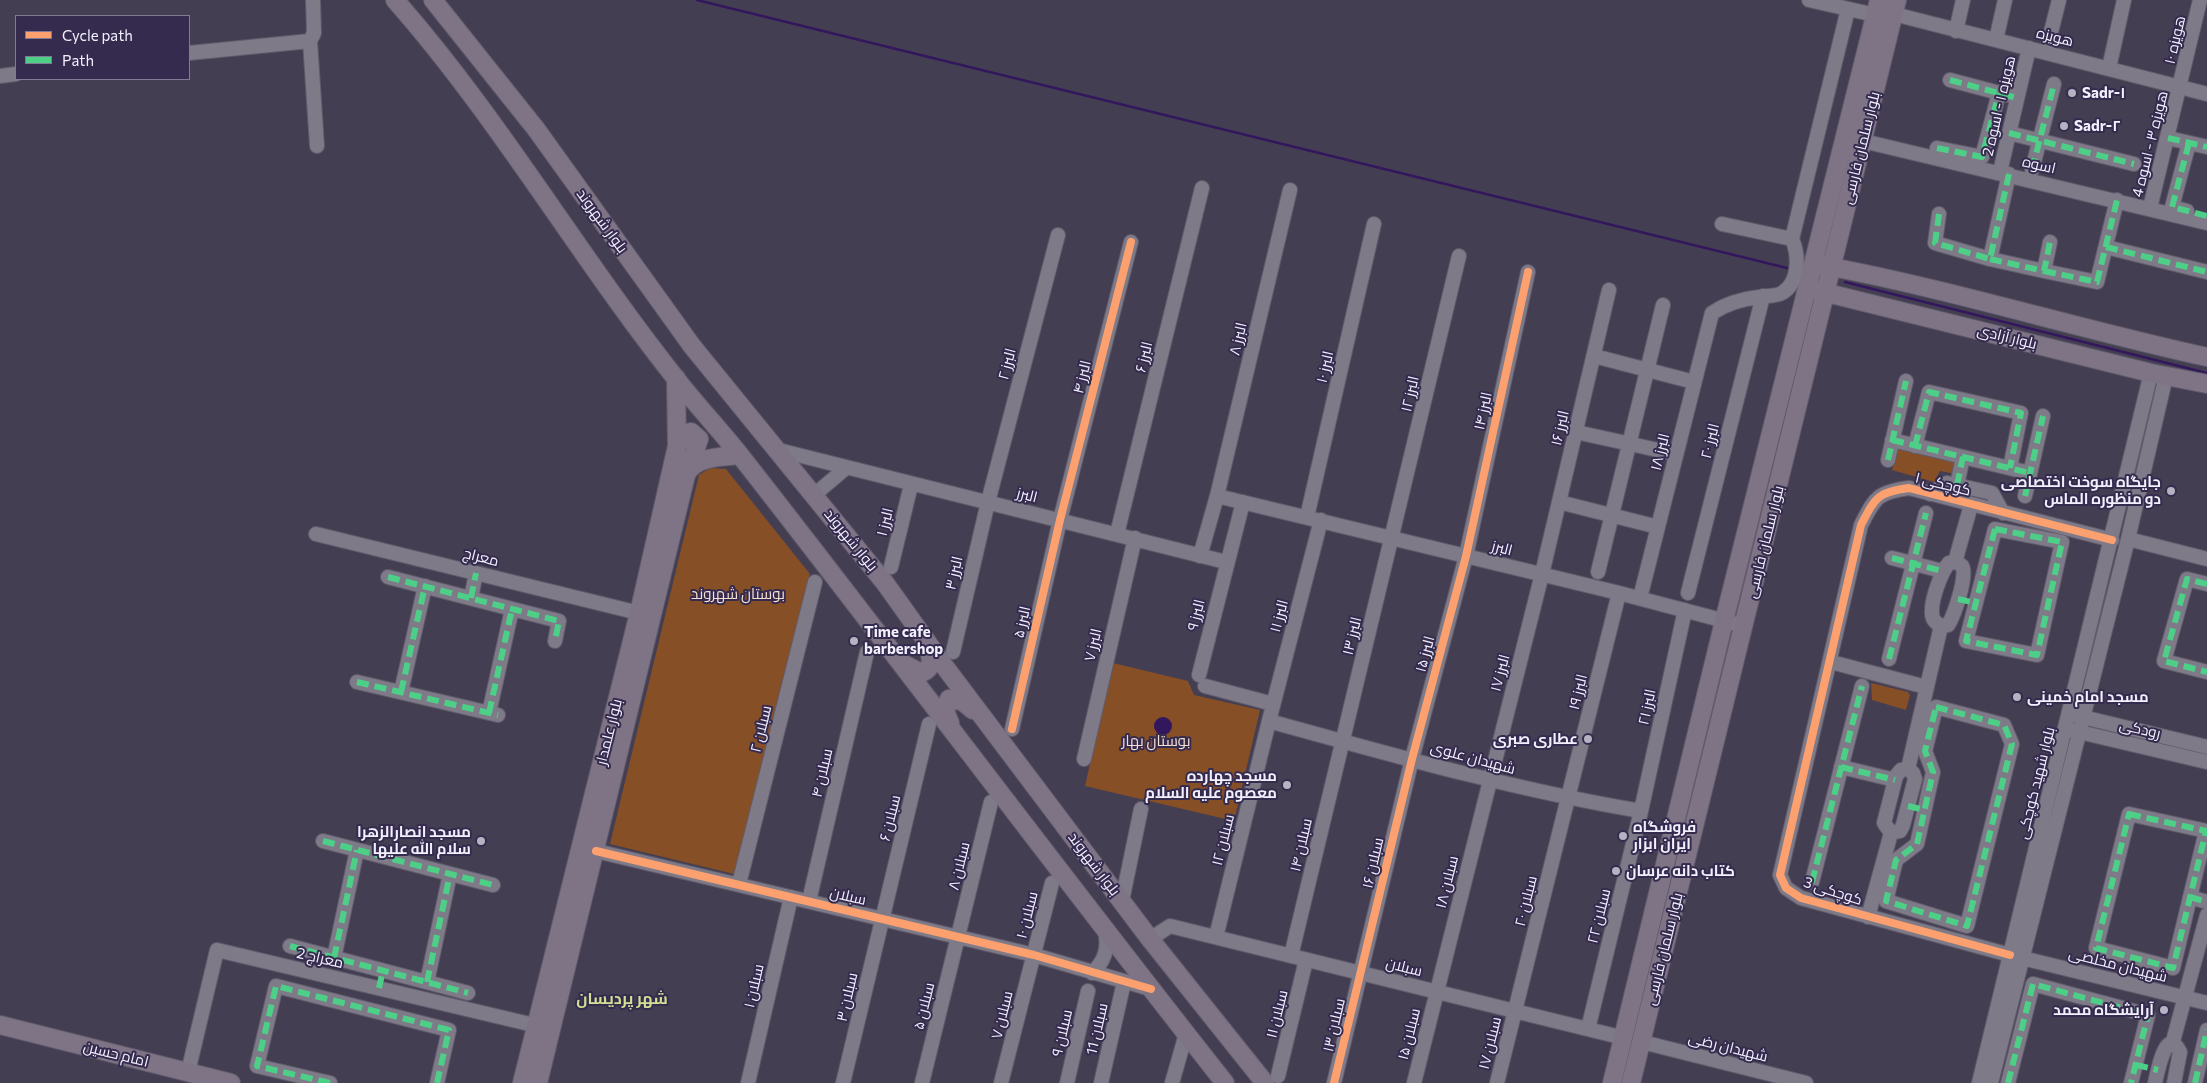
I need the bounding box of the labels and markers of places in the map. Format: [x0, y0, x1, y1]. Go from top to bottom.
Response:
place label: Sadr-۱ [2082, 84, 2126, 102]
marker: Sadr-۱ [2066, 87, 2078, 99]
place label: Sadr-۲ [2074, 117, 2120, 135]
marker: Sadr-۲ [2058, 120, 2070, 132]
place label: جایگاه سوخت اختصاصی دو منظوره الماس [2001, 473, 2161, 508]
marker: جایگاه سوخت اختصاصی دو منظوره الماس [2165, 485, 2177, 497]
place label: Time cafe barbershop [864, 623, 943, 658]
marker: Time cafe barbershop [848, 635, 860, 647]
place label: مسجد امام خمینی [2027, 688, 2149, 706]
marker: مسجد امام خمینی [2011, 691, 2023, 703]
place label: عطاری صبری [1493, 730, 1578, 748]
marker: عطاری صبری [1582, 733, 1594, 745]
place label: مسجد چهارده معصوم علیه السلام [1145, 767, 1277, 802]
marker: مسجد چهارده معصوم علیه السلام [1281, 779, 1293, 791]
place label: فروشگاه ایران ابزار [1633, 818, 1696, 853]
place label: مسجد انصارالزهرا سلام الله علیها [357, 823, 471, 858]
marker: فروشگاه ایران ابزار [1617, 830, 1629, 842]
marker: مسجد انصارالزهرا سلام الله علیها [475, 835, 487, 847]
place label: کتاب دانه عرسان [1626, 862, 1735, 880]
marker: کتاب دانه عرسان [1610, 865, 1622, 877]
place label: آرایشگاه محمد [2053, 1001, 2154, 1019]
marker: آرایشگاه محمد [2158, 1004, 2170, 1016]

